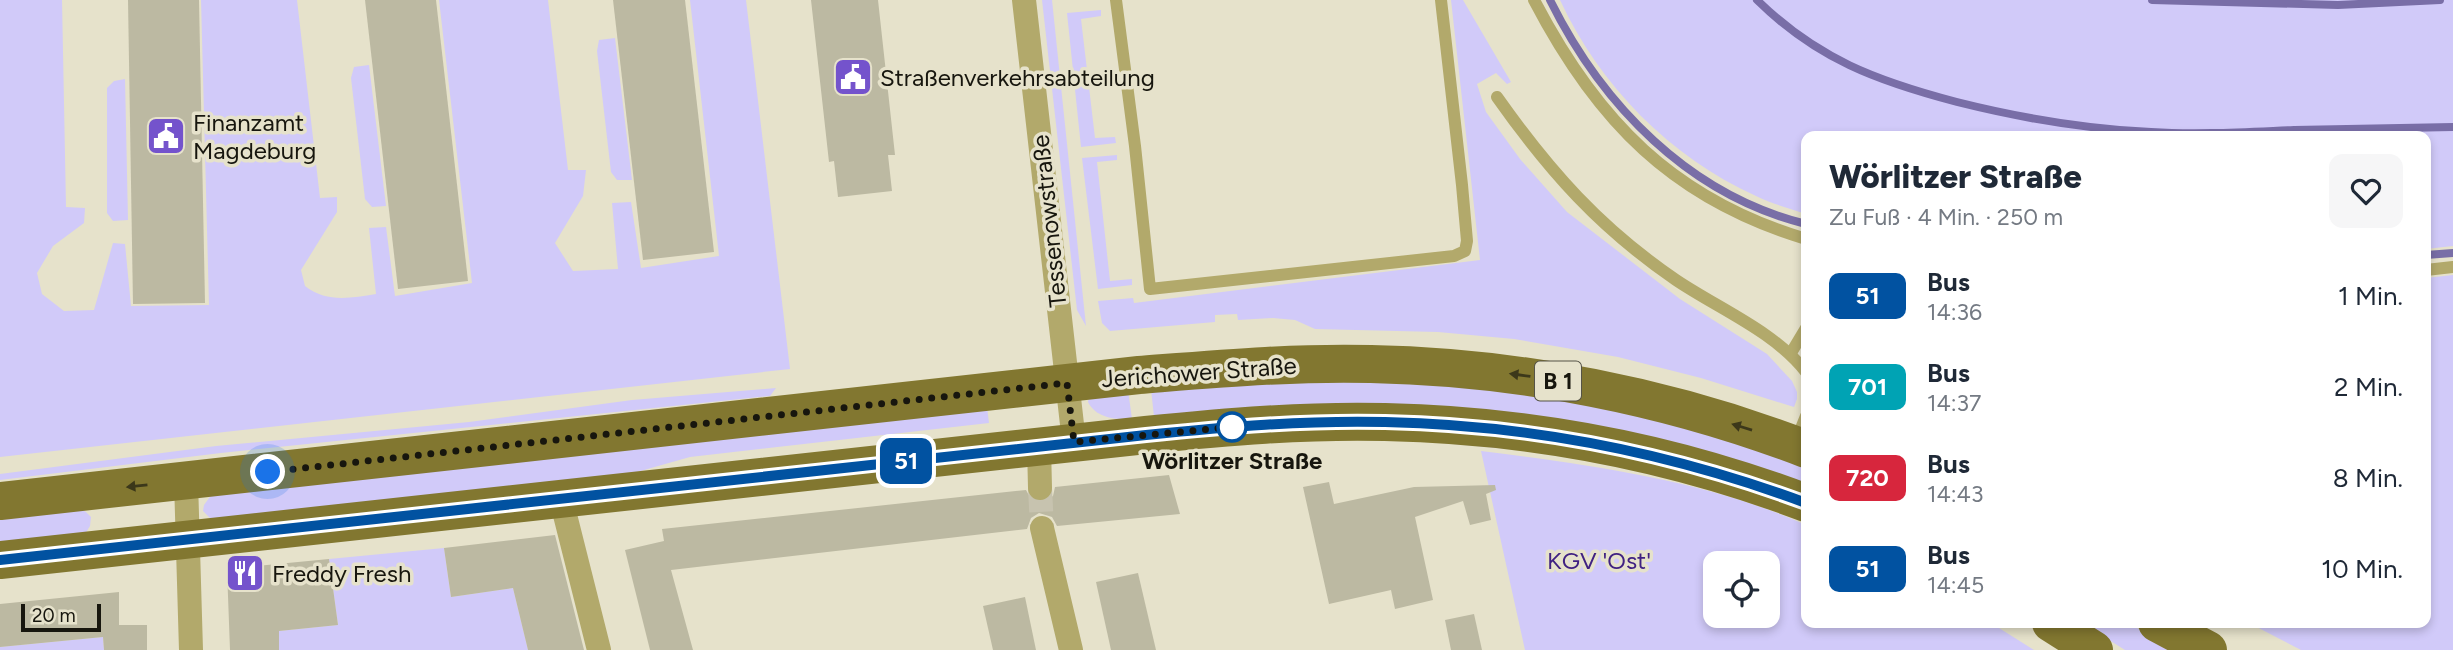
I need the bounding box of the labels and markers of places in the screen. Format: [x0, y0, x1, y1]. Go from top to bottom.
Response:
public building icon: Straßenverkehrsabteilung [832, 56, 874, 98]
place label: Straßenverkehrsabteilung [880, 63, 1155, 92]
place label: Finanzamt Magdeburg [193, 108, 316, 165]
public building icon: Finanzamt Magdeburg [145, 115, 187, 157]
marker: Wörlitzer Straße [1217, 412, 1247, 442]
place label: Wörlitzer Straße [1142, 446, 1322, 475]
restaurant icon: Freddy Fresh [224, 552, 266, 594]
place label: Freddy Fresh [272, 559, 411, 588]

